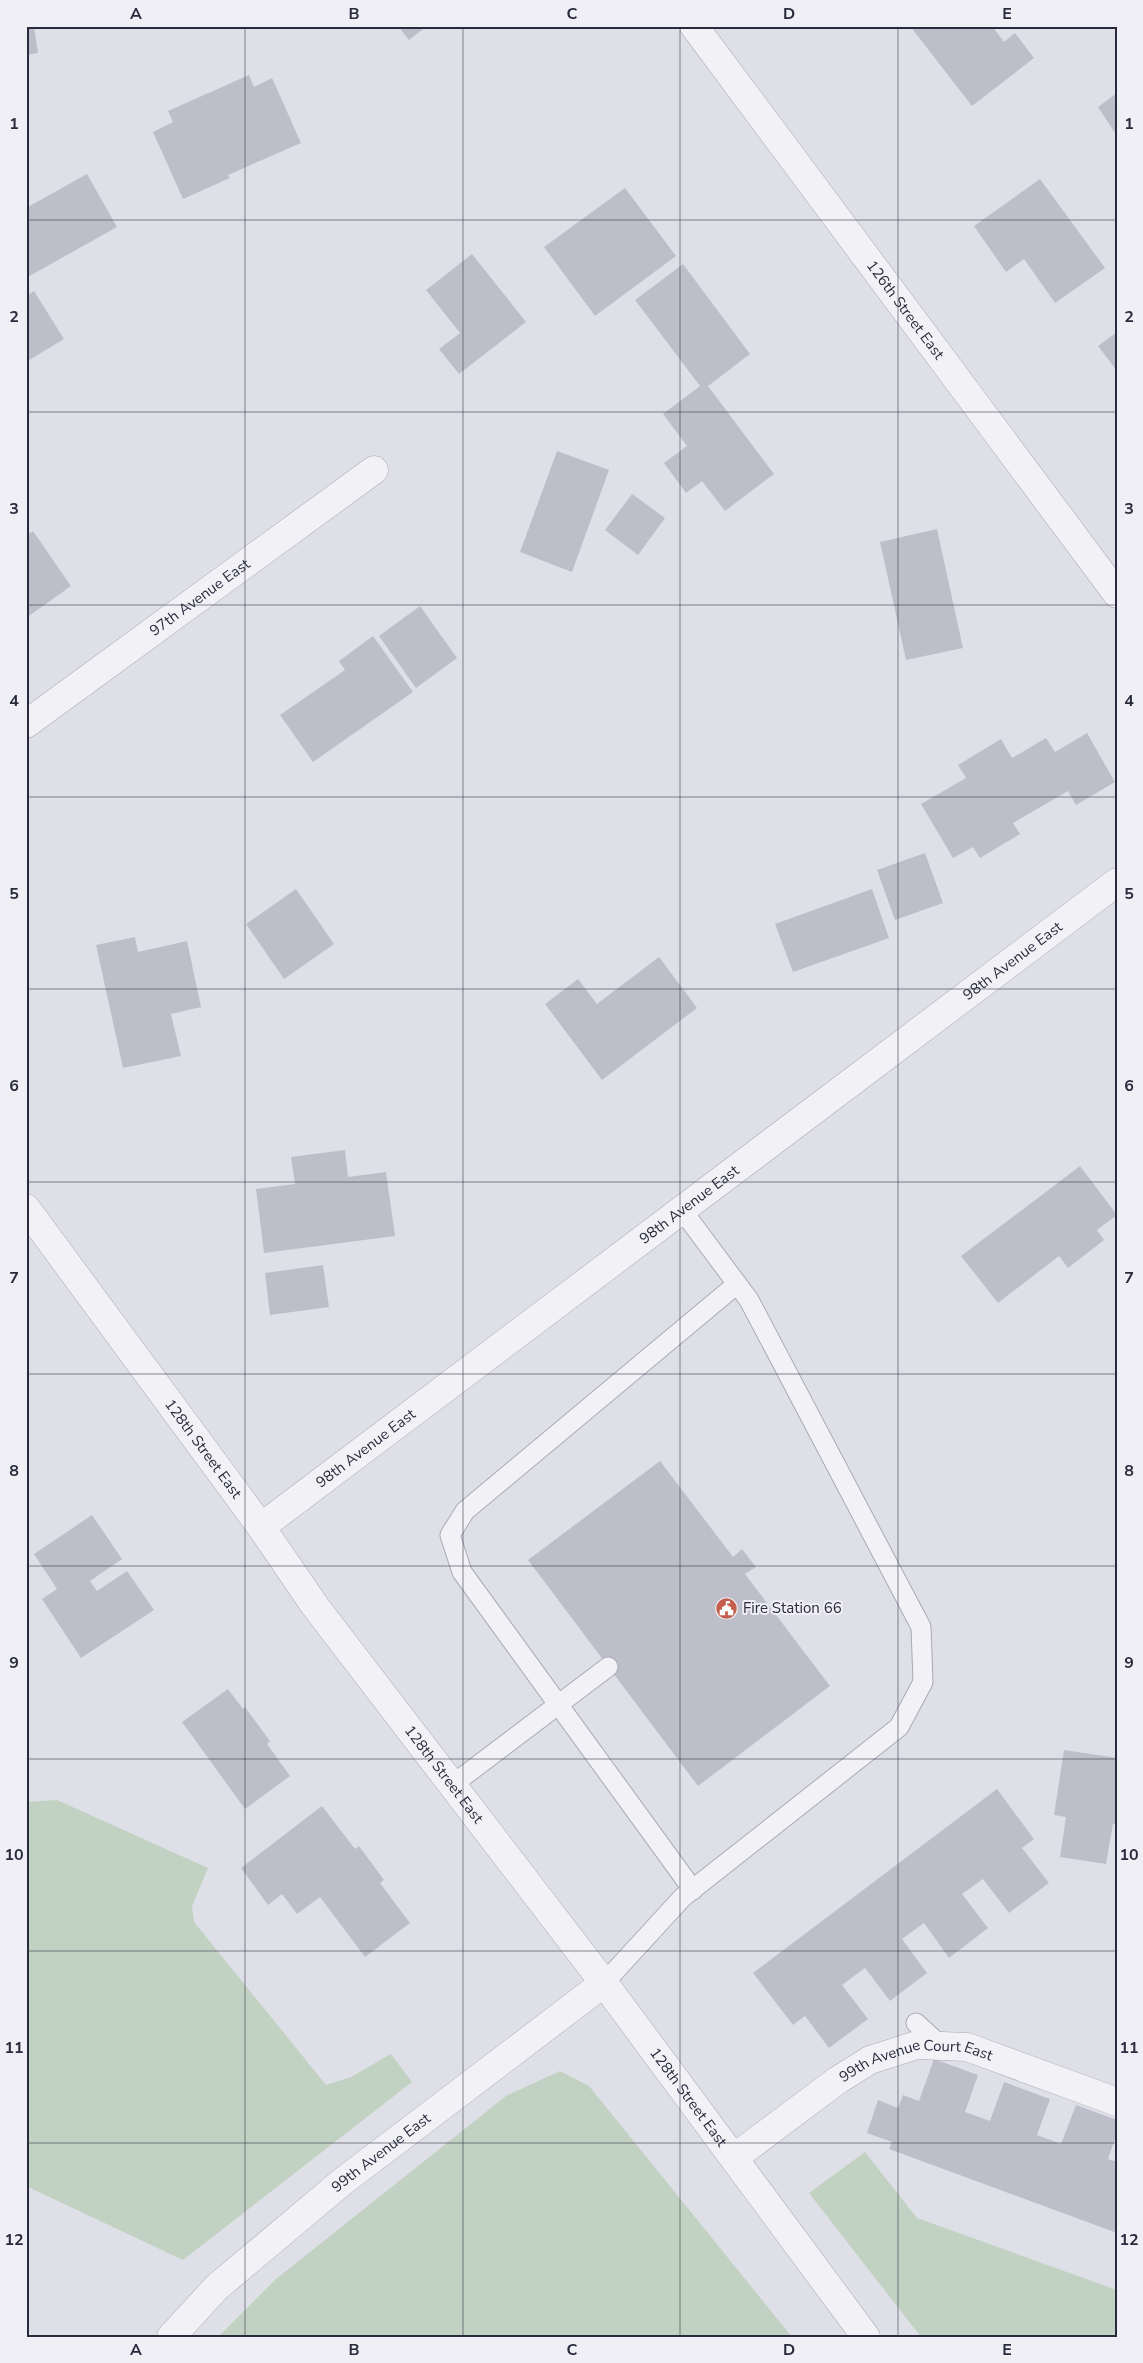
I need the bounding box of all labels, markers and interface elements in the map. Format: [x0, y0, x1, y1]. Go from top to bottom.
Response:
text: A [130, 3, 142, 25]
text: B [348, 3, 360, 25]
text: C [567, 3, 578, 25]
text: D [783, 3, 795, 25]
text: E [1002, 3, 1012, 25]
text: 1 [9, 113, 19, 135]
text: 1 [1124, 113, 1134, 135]
street label: 126th Street East [862, 256, 949, 364]
text: 2 [9, 306, 19, 328]
text: 2 [1124, 306, 1134, 328]
text: 3 [9, 498, 19, 520]
text: 3 [1124, 498, 1134, 520]
street label: 97th Avenue East [145, 553, 254, 641]
text: 4 [9, 690, 19, 712]
text: 4 [1124, 690, 1134, 712]
text: 5 [9, 883, 19, 905]
text: 5 [1124, 883, 1134, 905]
street label: 98th Avenue East [959, 916, 1067, 1005]
text: 6 [9, 1075, 19, 1097]
text: 6 [1124, 1075, 1134, 1097]
street label: 98th Avenue East [635, 1160, 743, 1248]
text: 7 [9, 1267, 19, 1289]
text: 7 [1124, 1267, 1134, 1289]
street label: 128th Street East [160, 1395, 247, 1503]
street label: 98th Avenue East [312, 1404, 420, 1492]
text: 8 [9, 1460, 19, 1482]
text: 8 [1124, 1460, 1134, 1482]
public building icon: Fire Station 66 [715, 1596, 739, 1620]
place label: Fire Station 66 [743, 1598, 842, 1618]
text: 9 [9, 1652, 19, 1674]
text: 9 [1124, 1652, 1134, 1674]
street label: 128th Street East [400, 1721, 488, 1828]
text: 10 [4, 1844, 24, 1866]
text: 10 [1119, 1844, 1139, 1866]
street label: 99th Avenue Court East [835, 2035, 996, 2087]
text: 11 [4, 2037, 24, 2059]
text: 11 [1119, 2037, 1139, 2059]
street label: 128th Street East [645, 2044, 732, 2151]
street label: 99th Avenue East [327, 2108, 435, 2197]
text: 12 [4, 2229, 24, 2251]
text: 12 [1119, 2229, 1139, 2251]
text: A [130, 2339, 142, 2361]
text: B [348, 2339, 360, 2361]
text: C [567, 2339, 578, 2361]
text: D [783, 2339, 795, 2361]
text: E [1002, 2339, 1012, 2361]

